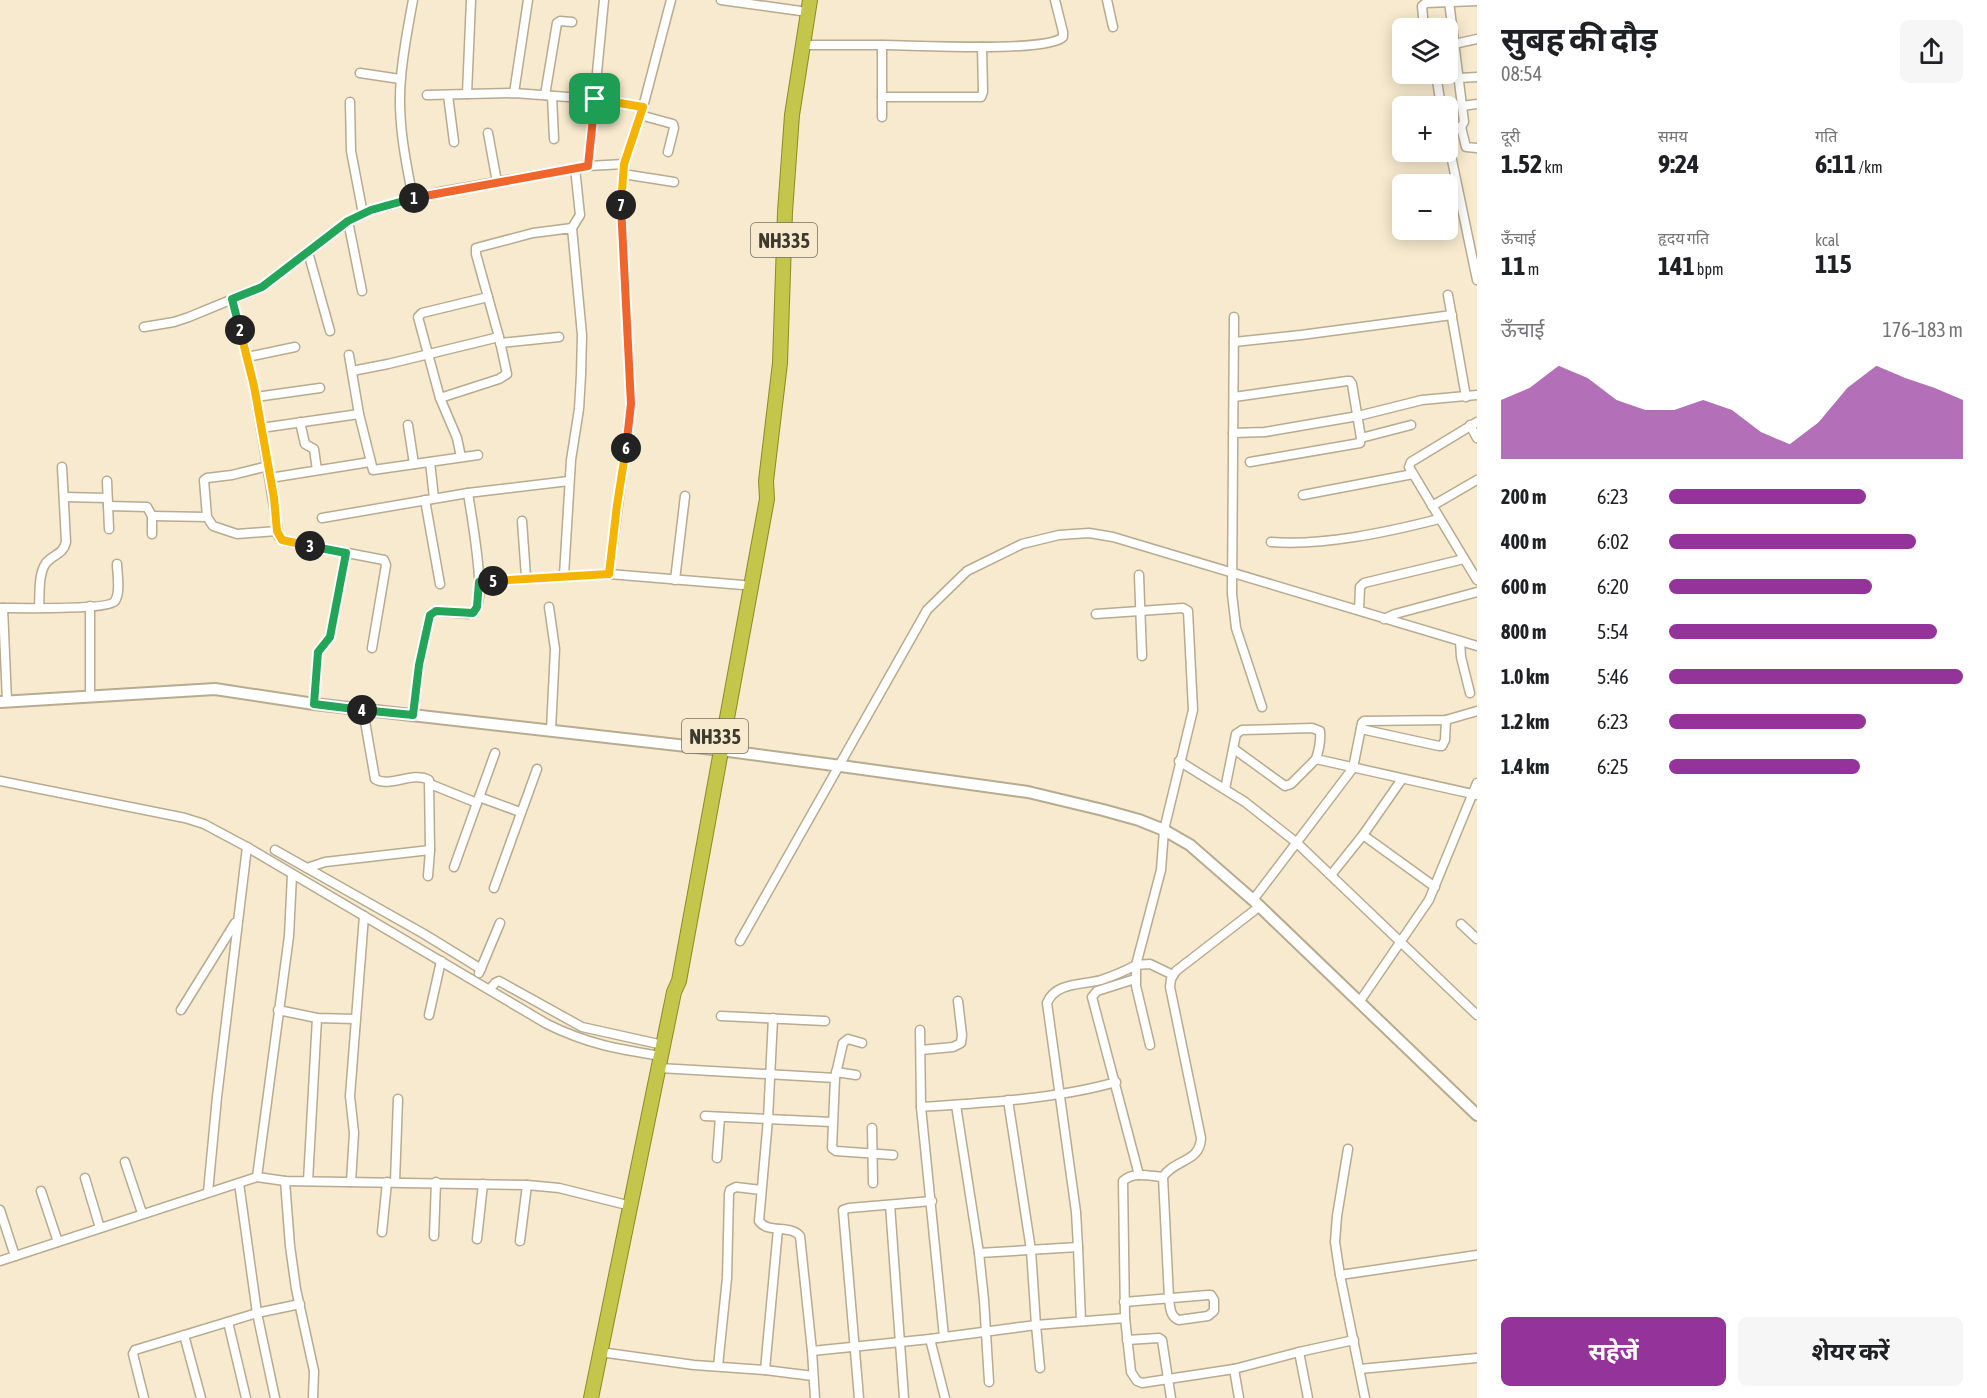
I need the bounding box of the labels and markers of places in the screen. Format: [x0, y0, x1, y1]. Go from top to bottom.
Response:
pin [569, 73, 620, 124]
pin: 1 [399, 183, 429, 213]
pin: 7 [606, 190, 636, 220]
pin: 2 [225, 315, 255, 345]
pin: 6 [611, 433, 641, 463]
pin: 3 [295, 531, 325, 561]
pin: 5 [478, 566, 508, 596]
pin: 4 [347, 695, 377, 725]

